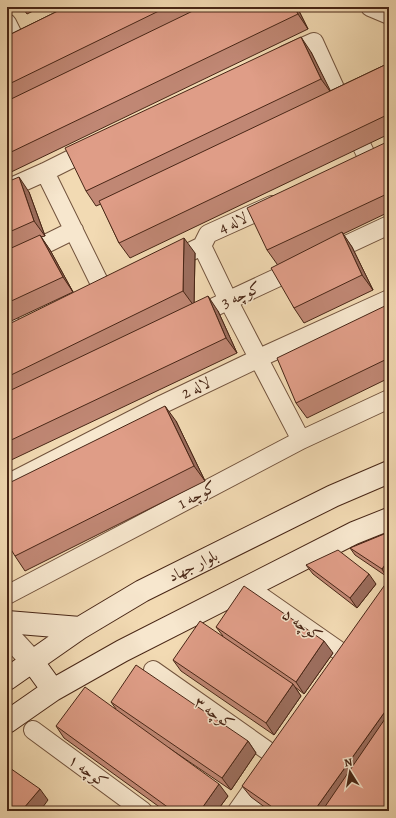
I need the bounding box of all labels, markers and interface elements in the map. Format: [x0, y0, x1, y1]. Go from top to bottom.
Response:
street label: لاله 4 [215, 207, 251, 239]
street label: کوچه 3 [217, 276, 265, 314]
street label: لاله 2 [178, 372, 214, 404]
street label: کوچه 1 [174, 476, 220, 514]
street label: بلوار جهاد [164, 545, 222, 587]
street label: کوچه ۵ [278, 603, 326, 647]
street label: کوچه ۳ [190, 691, 238, 735]
street label: کوچه ۱ [64, 749, 112, 793]
north arrow [330, 752, 370, 792]
text: N [343, 755, 354, 771]

